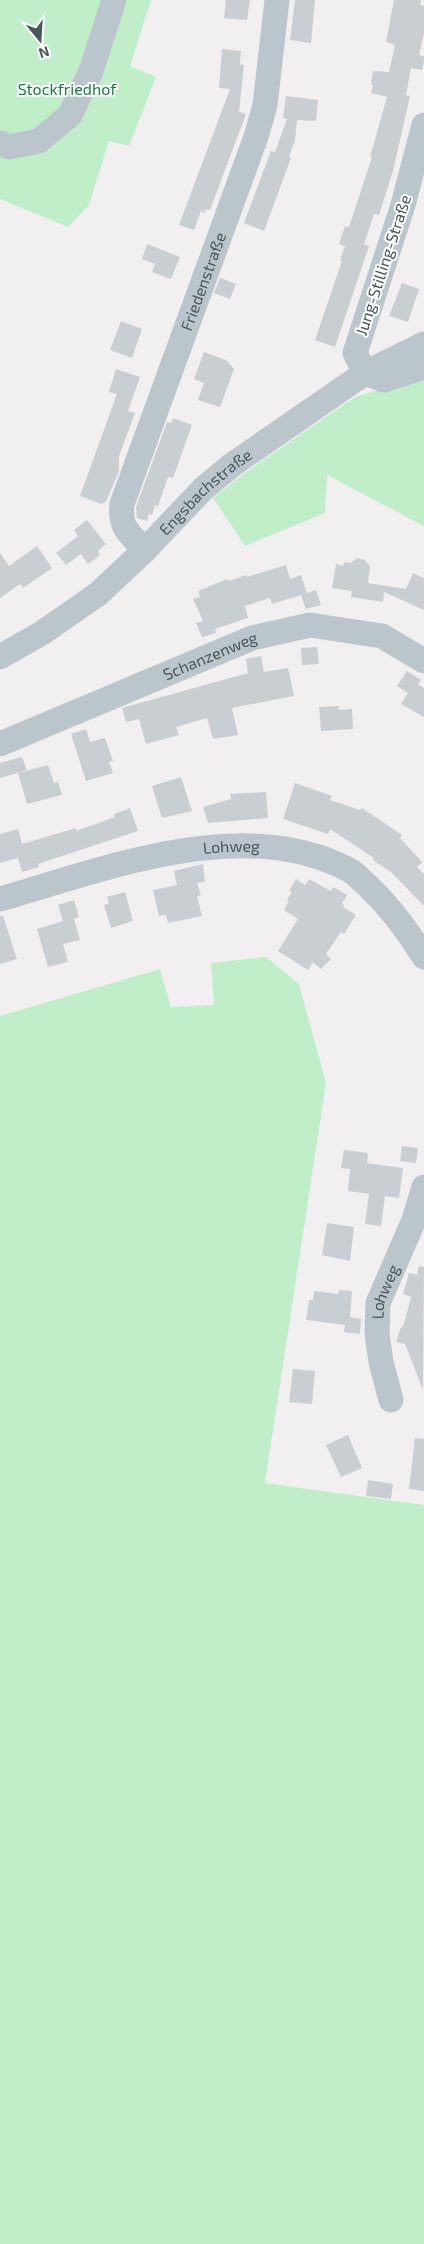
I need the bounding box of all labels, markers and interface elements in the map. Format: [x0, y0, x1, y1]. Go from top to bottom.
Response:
north arrow [15, 15, 65, 65]
text: N [37, 43, 52, 62]
park label: Stockfriedhof [18, 79, 117, 98]
street label: Jung-Stilling-Straße [351, 192, 414, 338]
street label: Friedenstraße [176, 230, 229, 333]
street label: Engsbachstraße [155, 444, 255, 539]
street label: Schanzenweg [160, 627, 259, 683]
street label: Lohweg [202, 836, 260, 857]
street label: Lohweg [367, 1261, 403, 1320]

